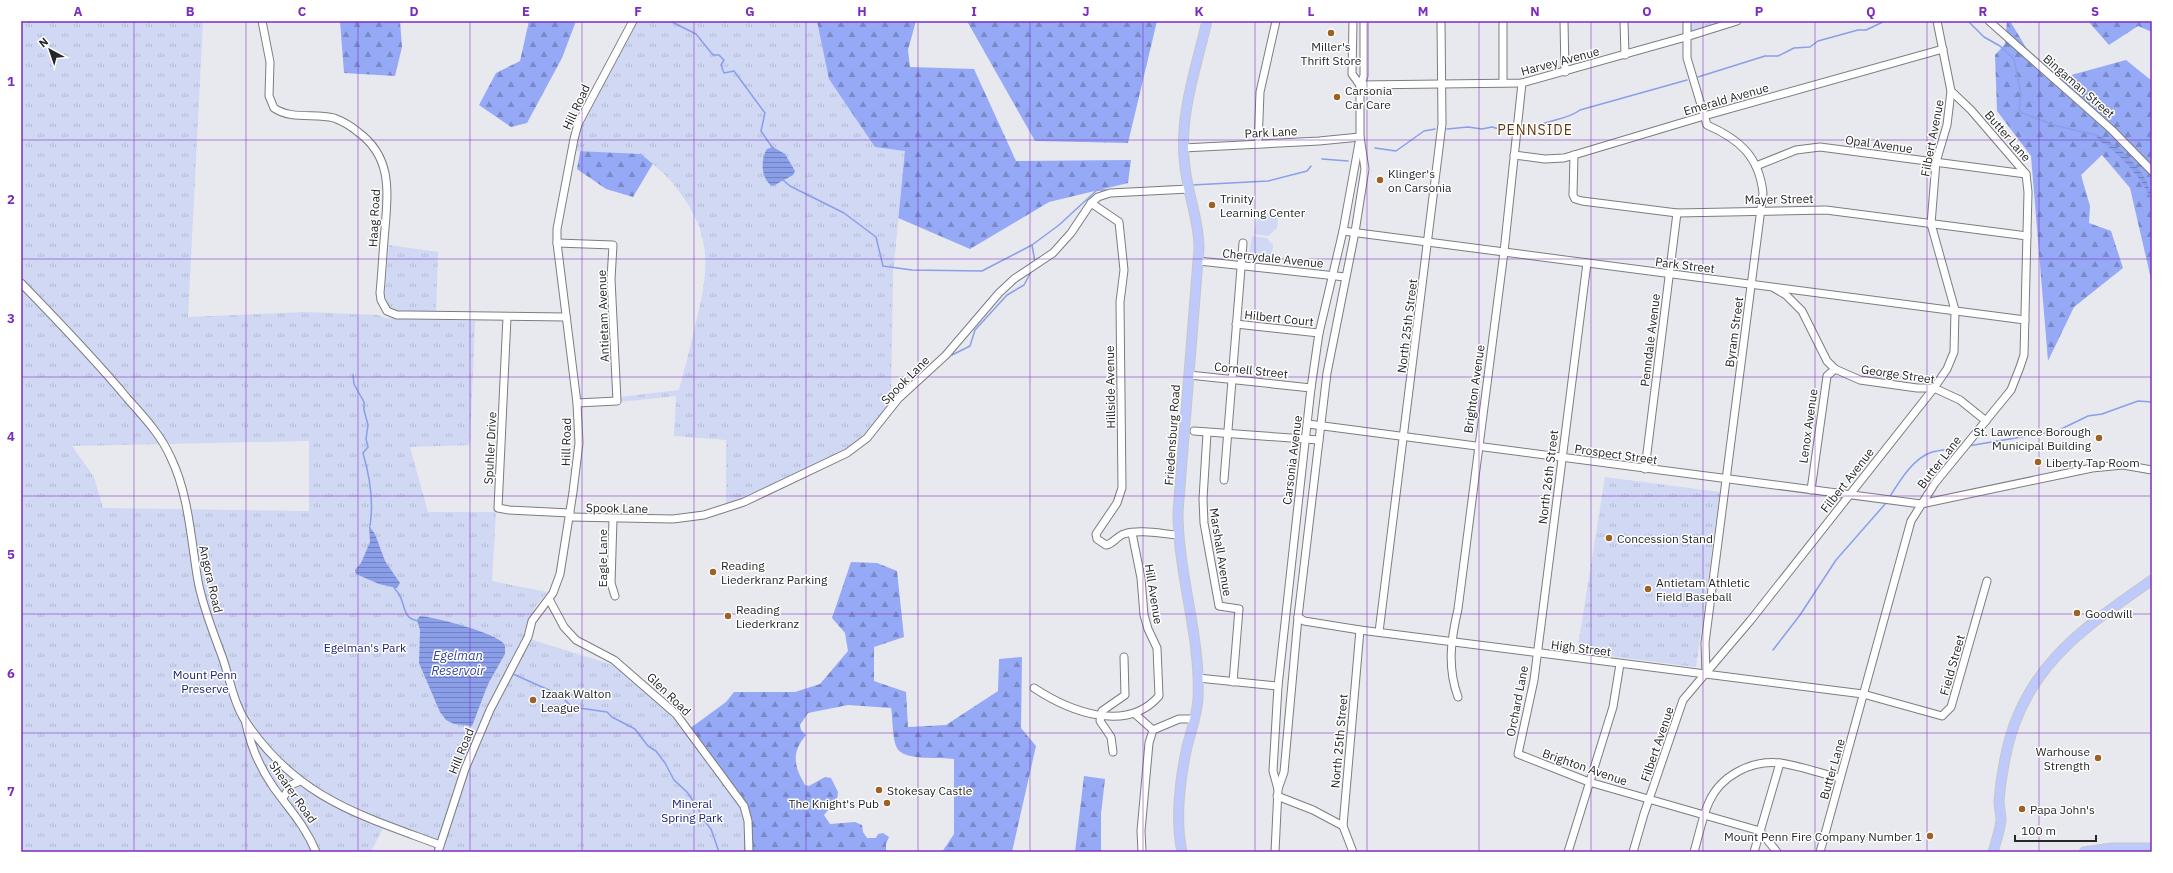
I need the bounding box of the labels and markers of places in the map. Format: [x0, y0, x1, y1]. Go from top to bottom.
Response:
marker: Miller's Thrift Store [1326, 28, 1336, 38]
place label: Miller's Thrift Store [1301, 39, 1362, 68]
place label: Carsonia Car Care [1345, 83, 1393, 112]
marker: Carsonia Car Care [1332, 92, 1342, 102]
place label: Klinger's on Carsonia [1388, 166, 1452, 195]
marker: Klinger's on Carsonia [1375, 175, 1385, 185]
place label: Trinity Learning Center [1220, 191, 1306, 220]
marker: Trinity Learning Center [1207, 200, 1217, 210]
place label: St. Lawrence Borough Municipal Building [1973, 424, 2092, 453]
marker: St. Lawrence Borough Municipal Building [2094, 433, 2104, 443]
place label: Liberty Tap Room [2046, 455, 2140, 470]
marker: Liberty Tap Room [2033, 457, 2043, 467]
place label: Concession Stand [1617, 531, 1713, 546]
marker: Concession Stand [1604, 533, 1614, 543]
place label: Reading Liederkranz Parking [721, 558, 828, 587]
marker: Reading Liederkranz Parking [708, 567, 718, 577]
place label: Antietam Athletic Field Baseball [1656, 575, 1750, 604]
marker: Antietam Athletic Field Baseball [1643, 584, 1653, 594]
place label: Reading Liederkranz [736, 602, 799, 631]
place label: Goodwill [2085, 606, 2132, 621]
marker: Goodwill [2072, 608, 2082, 618]
marker: Reading Liederkranz [723, 611, 733, 621]
place label: Izaak Walton League [541, 686, 611, 715]
marker: Izaak Walton League [528, 695, 538, 705]
place label: Warhouse Strength [2036, 744, 2090, 773]
marker: Warhouse Strength [2093, 753, 2103, 763]
place label: Stokesay Castle [887, 783, 973, 798]
marker: Stokesay Castle [874, 785, 884, 795]
place label: The Knight's Pub [789, 796, 879, 811]
marker: The Knight's Pub [882, 798, 892, 808]
place label: Papa John's [2030, 802, 2095, 817]
marker: Papa John's [2017, 804, 2027, 814]
place label: Mount Penn Fire Company Number 1 [1724, 829, 1922, 844]
marker: Mount Penn Fire Company Number 1 [1925, 831, 1935, 841]

